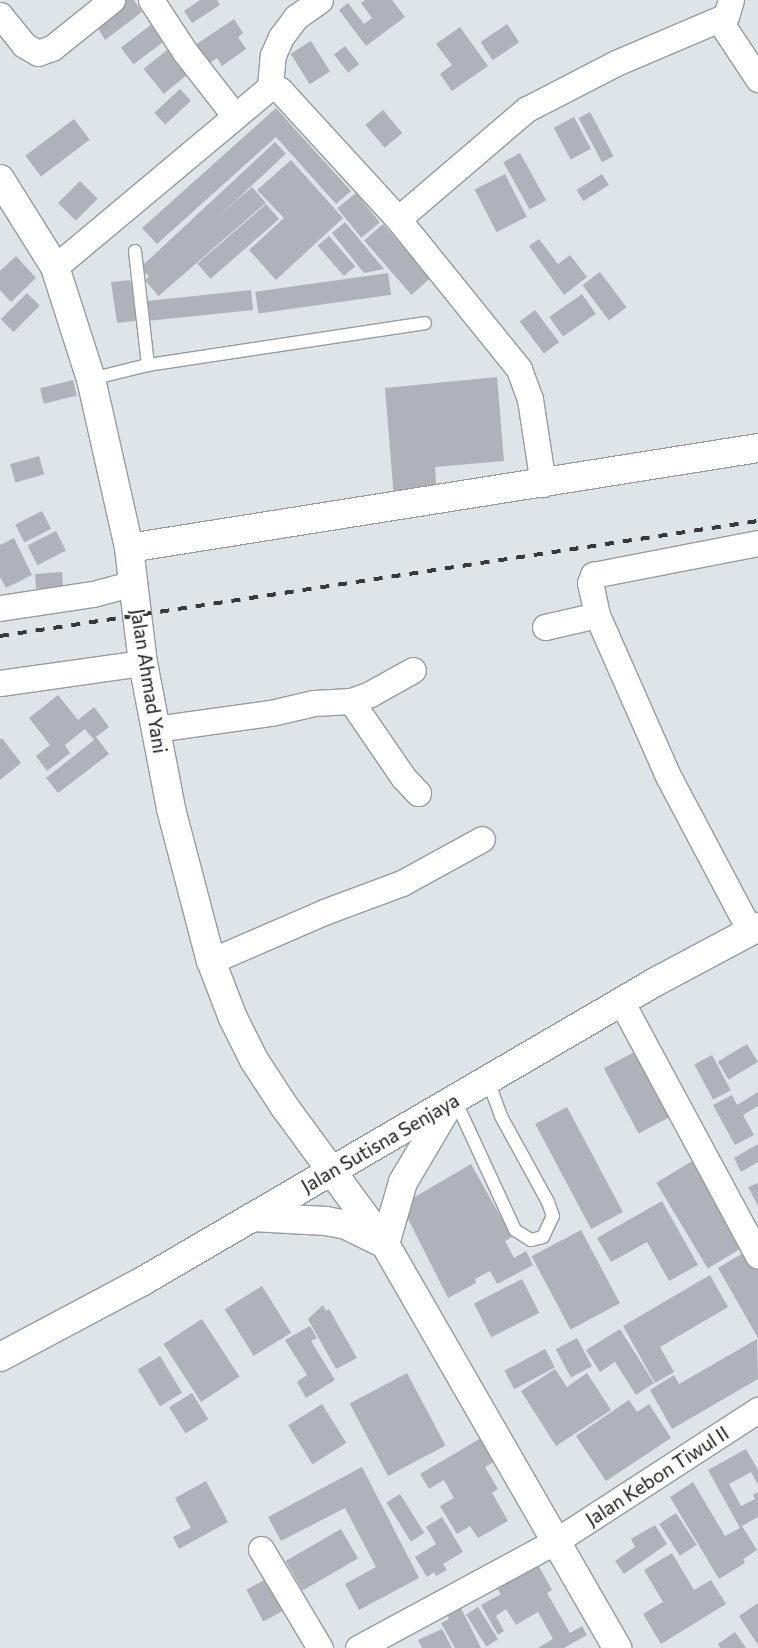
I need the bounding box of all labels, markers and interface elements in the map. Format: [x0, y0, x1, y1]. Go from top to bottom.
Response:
street label: Jalan Ahmad Yani [126, 607, 172, 755]
street label: Jalan Sutisna Senjaya [297, 1089, 463, 1197]
street label: Jalan Kebon Tiwul II [581, 1421, 733, 1531]

